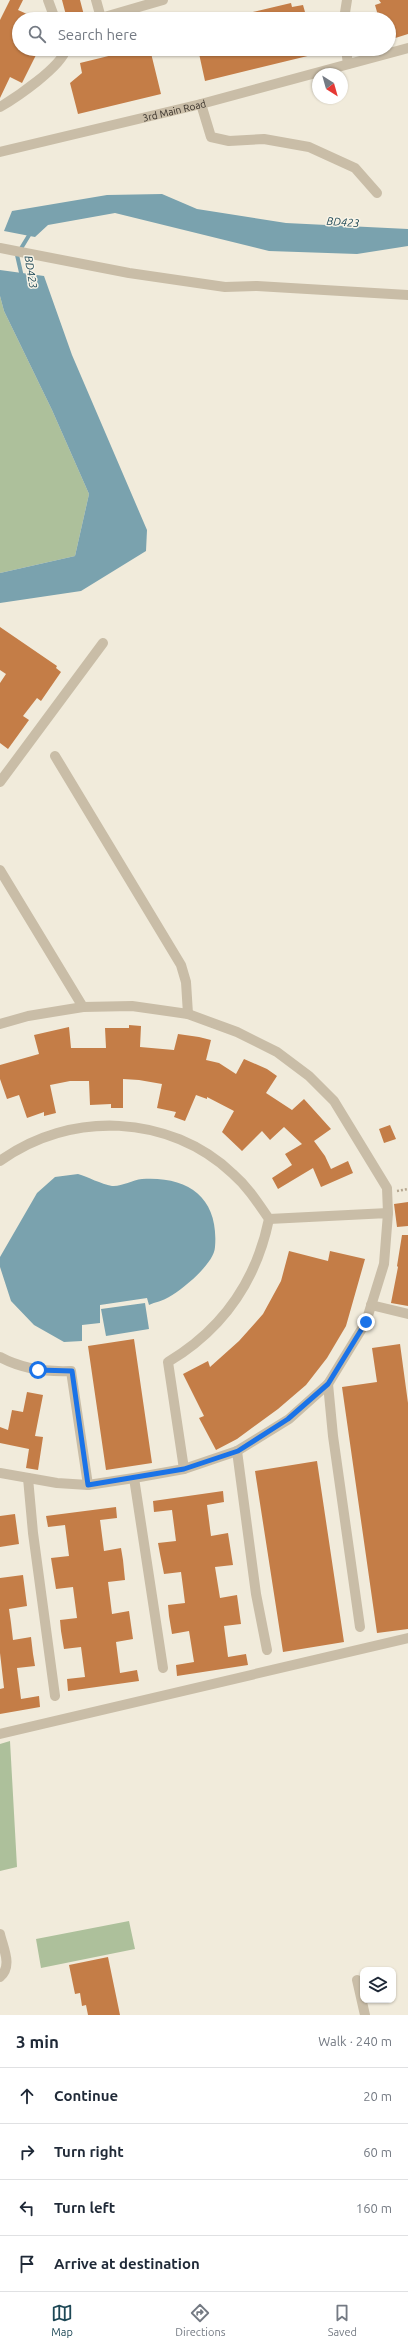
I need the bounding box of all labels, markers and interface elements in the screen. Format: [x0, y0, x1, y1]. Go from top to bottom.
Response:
search box [12, 12, 396, 56]
icon: search [26, 23, 48, 45]
text: Search here [58, 26, 137, 43]
north arrow [312, 68, 348, 104]
street label: 3rd Main Road [141, 97, 207, 123]
water label: BD423 [326, 215, 360, 229]
water label: BD423 [22, 255, 40, 289]
route end [357, 1313, 375, 1331]
route start [29, 1361, 47, 1379]
map controls [360, 1967, 396, 2003]
button: layers [360, 1967, 396, 2003]
text: 3 min [16, 2032, 59, 2051]
text: Walk · 240 m [318, 2034, 392, 2048]
icon: ahead [16, 2085, 38, 2107]
text: Continue [54, 2087, 118, 2104]
text: 20 m [363, 2089, 392, 2103]
icon: right [16, 2141, 38, 2163]
text: Turn right [54, 2143, 124, 2160]
text: 60 m [363, 2145, 392, 2159]
icon: left [16, 2197, 38, 2219]
text: Turn left [54, 2199, 115, 2216]
text: 160 m [356, 2201, 392, 2215]
icon: arrive [16, 2253, 38, 2275]
text: Arrive at destination [54, 2255, 200, 2272]
tab: Map [51, 2302, 73, 2338]
tab: Directions [175, 2302, 225, 2338]
tab: Saved [328, 2302, 357, 2338]

